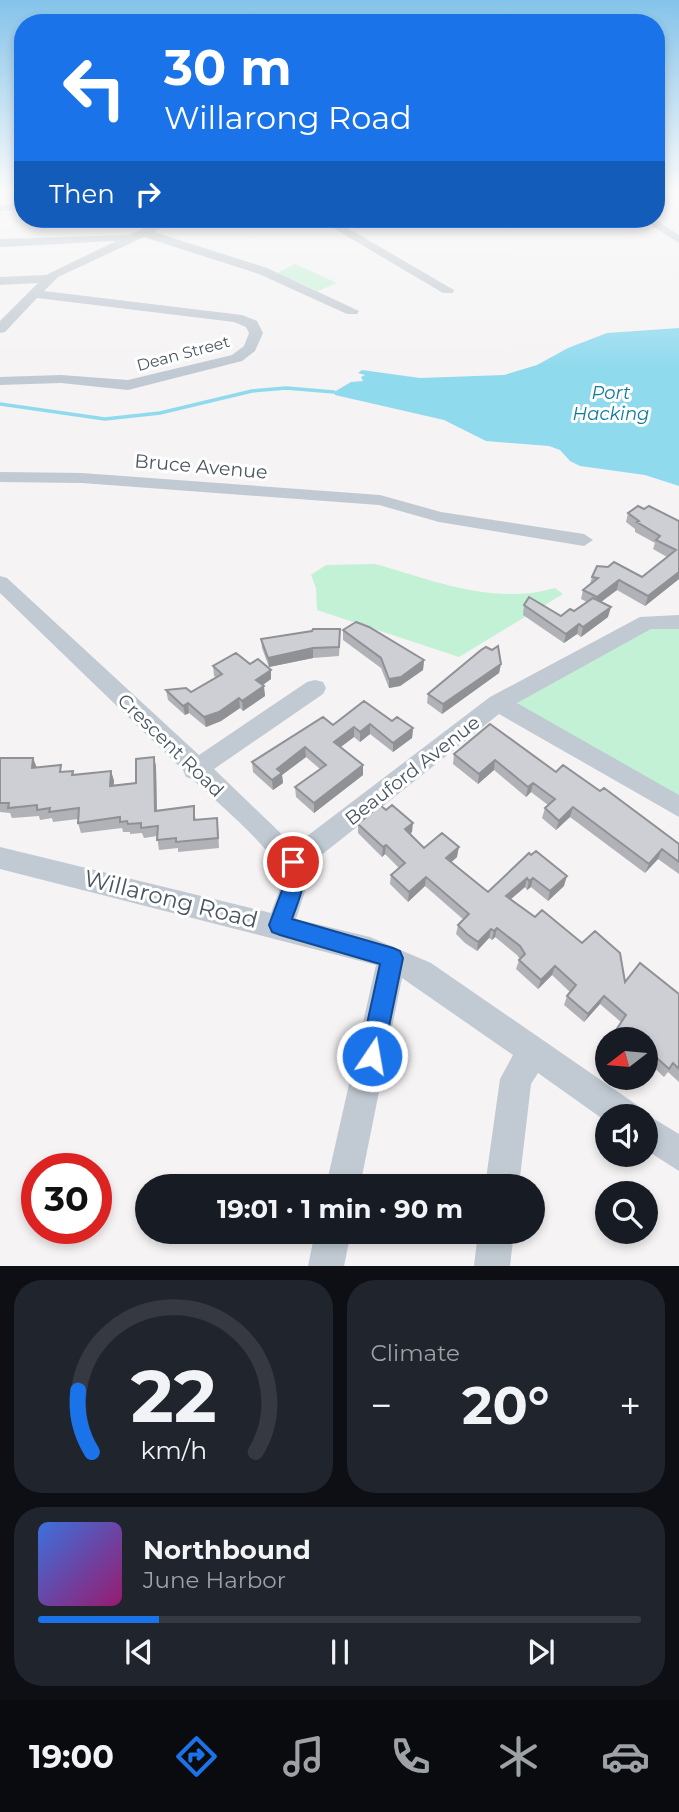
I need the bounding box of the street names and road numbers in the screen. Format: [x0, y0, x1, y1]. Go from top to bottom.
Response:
street label: Dean Street [135, 332, 232, 375]
street label: Bruce Avenue [134, 449, 268, 484]
street label: Crescent Road [113, 689, 229, 802]
street label: Beauford Avenue [340, 711, 484, 830]
street label: Willarong Road [81, 864, 261, 934]

